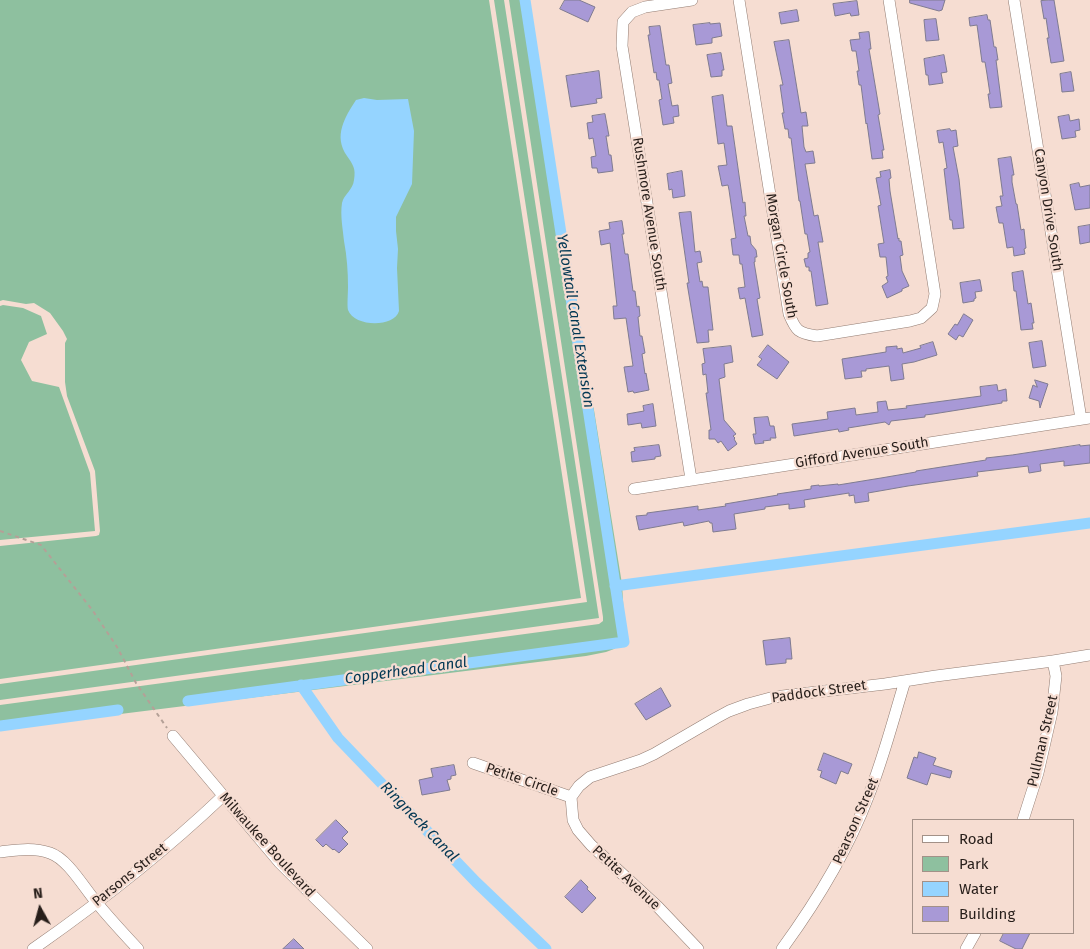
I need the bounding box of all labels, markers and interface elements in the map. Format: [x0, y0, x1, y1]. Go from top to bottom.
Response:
street label: Rushmore Avenue South [629, 136, 669, 292]
street label: Canyon Drive South [1030, 147, 1066, 273]
street label: Morgan Circle South [762, 192, 800, 320]
water label: Yellowtail Canal Extension [552, 233, 598, 409]
street label: Gifford Avenue South [794, 434, 930, 472]
water label: Copperhead Canal [344, 654, 468, 688]
street label: Paddock Street [771, 677, 867, 707]
street label: Pullman Street [1024, 694, 1062, 788]
street label: Petite Circle [483, 760, 561, 800]
street label: Pearson Street [829, 775, 883, 867]
water label: Ringneck Canal [376, 778, 462, 866]
street label: Milwaukee Boulevard [216, 789, 318, 901]
legend [912, 819, 1075, 934]
text: Road [959, 830, 994, 848]
street label: Parsons Street [89, 840, 171, 910]
street label: Petite Avenue [588, 842, 664, 914]
text: Park [959, 855, 989, 873]
text: Water [959, 880, 998, 898]
north arrow [15, 884, 65, 934]
text: N [32, 885, 44, 903]
text: Building [959, 905, 1015, 923]

